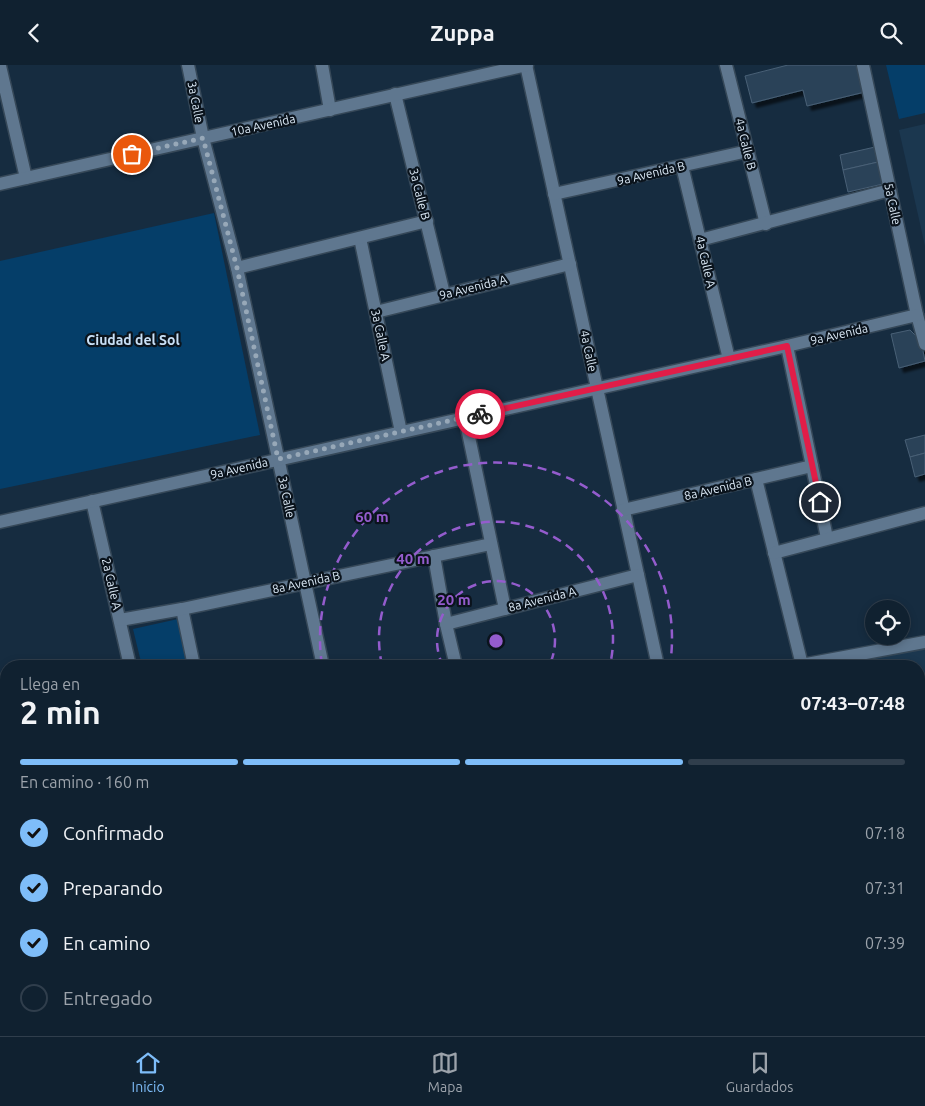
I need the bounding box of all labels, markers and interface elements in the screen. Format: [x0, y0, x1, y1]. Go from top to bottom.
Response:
icon: back [20, 19, 48, 47]
icon: search [877, 19, 905, 47]
text: Zuppa [430, 20, 495, 45]
street label: 3a Calle [186, 80, 206, 124]
street label: 10a Avenida [230, 112, 296, 138]
street label: 4a Calle B [733, 117, 759, 171]
pin [111, 133, 153, 175]
icon: bag [118, 140, 146, 168]
street label: 9a Avenida B [616, 159, 686, 187]
street label: 3a Calle B [407, 167, 433, 221]
street label: 5a Calle [882, 182, 904, 226]
street label: 4a Calle A [694, 235, 718, 289]
street label: 9a Avenida A [438, 272, 508, 302]
street label: 3a Calle A [369, 308, 393, 362]
street label: 9a Avenida [809, 321, 869, 347]
street label: 4a Calle [578, 329, 600, 373]
district label: Ciudad del Sol [86, 332, 180, 348]
courier [455, 389, 505, 439]
icon: bike [466, 400, 494, 428]
street label: 9a Avenida [209, 455, 269, 481]
street label: 8a Avenida B [683, 474, 753, 502]
street label: 3a Calle [276, 475, 298, 519]
pin [799, 481, 841, 523]
icon: home [806, 488, 834, 516]
text: 60 m [355, 508, 389, 525]
text: 40 m [396, 550, 430, 567]
street label: 2a Calle A [100, 557, 124, 611]
street label: 8a Avenida B [271, 568, 341, 596]
street label: 8a Avenida A [507, 584, 577, 614]
text: 20 m [437, 591, 471, 608]
map controls [865, 600, 910, 645]
button: locate [865, 600, 910, 645]
centre of rings [487, 632, 505, 650]
text: Llega en [20, 675, 80, 693]
text: 07:43–07:48 [800, 692, 905, 714]
text: 2 min [20, 694, 101, 730]
text: En camino · 160 m [20, 773, 149, 791]
icon: check [20, 819, 48, 847]
text: Confirmado [63, 822, 164, 844]
text: 07:18 [865, 824, 905, 842]
icon: check [20, 874, 48, 902]
text: Preparando [63, 877, 163, 899]
text: 07:31 [865, 879, 905, 897]
icon: check [20, 929, 48, 957]
text: En camino [63, 932, 150, 954]
text: 07:39 [865, 934, 905, 952]
text: Entregado [63, 987, 153, 1009]
tab: Inicio [132, 1049, 165, 1095]
tab: Mapa [428, 1049, 463, 1095]
tab: Guardados [726, 1049, 793, 1095]

